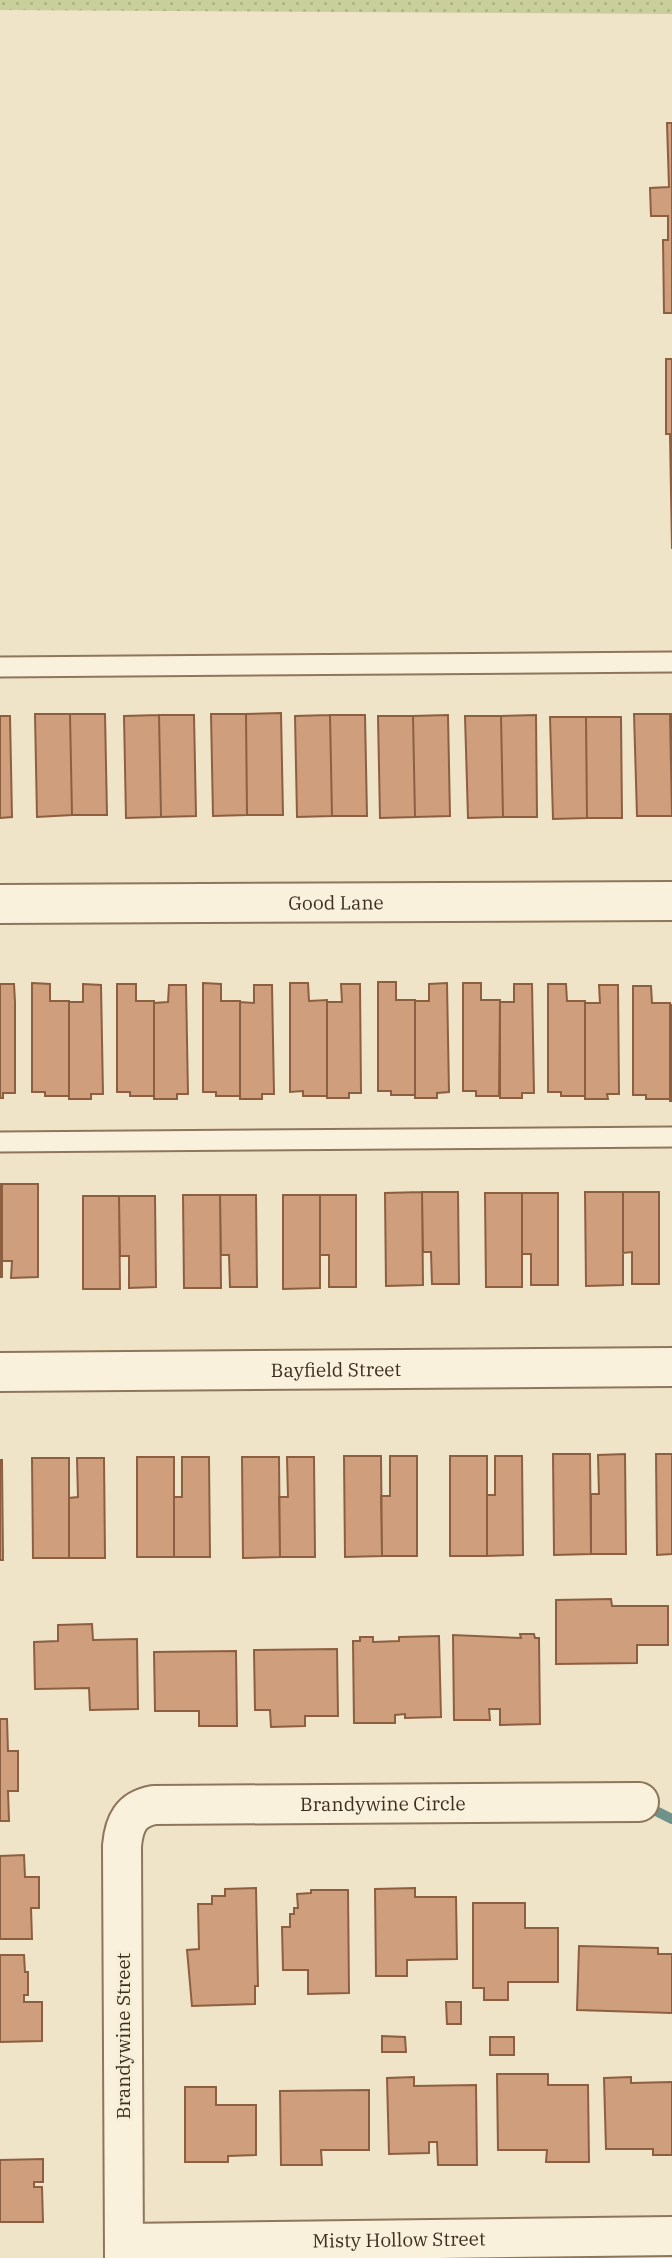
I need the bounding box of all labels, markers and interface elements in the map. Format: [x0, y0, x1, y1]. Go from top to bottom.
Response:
street label: Good Lane [288, 890, 384, 915]
street label: Bayfield Street [271, 1357, 402, 1382]
street label: Brandywine Circle [300, 1791, 466, 1816]
street label: Brandywine Street [111, 1952, 135, 2119]
street label: Misty Hollow Street [312, 2226, 486, 2253]

